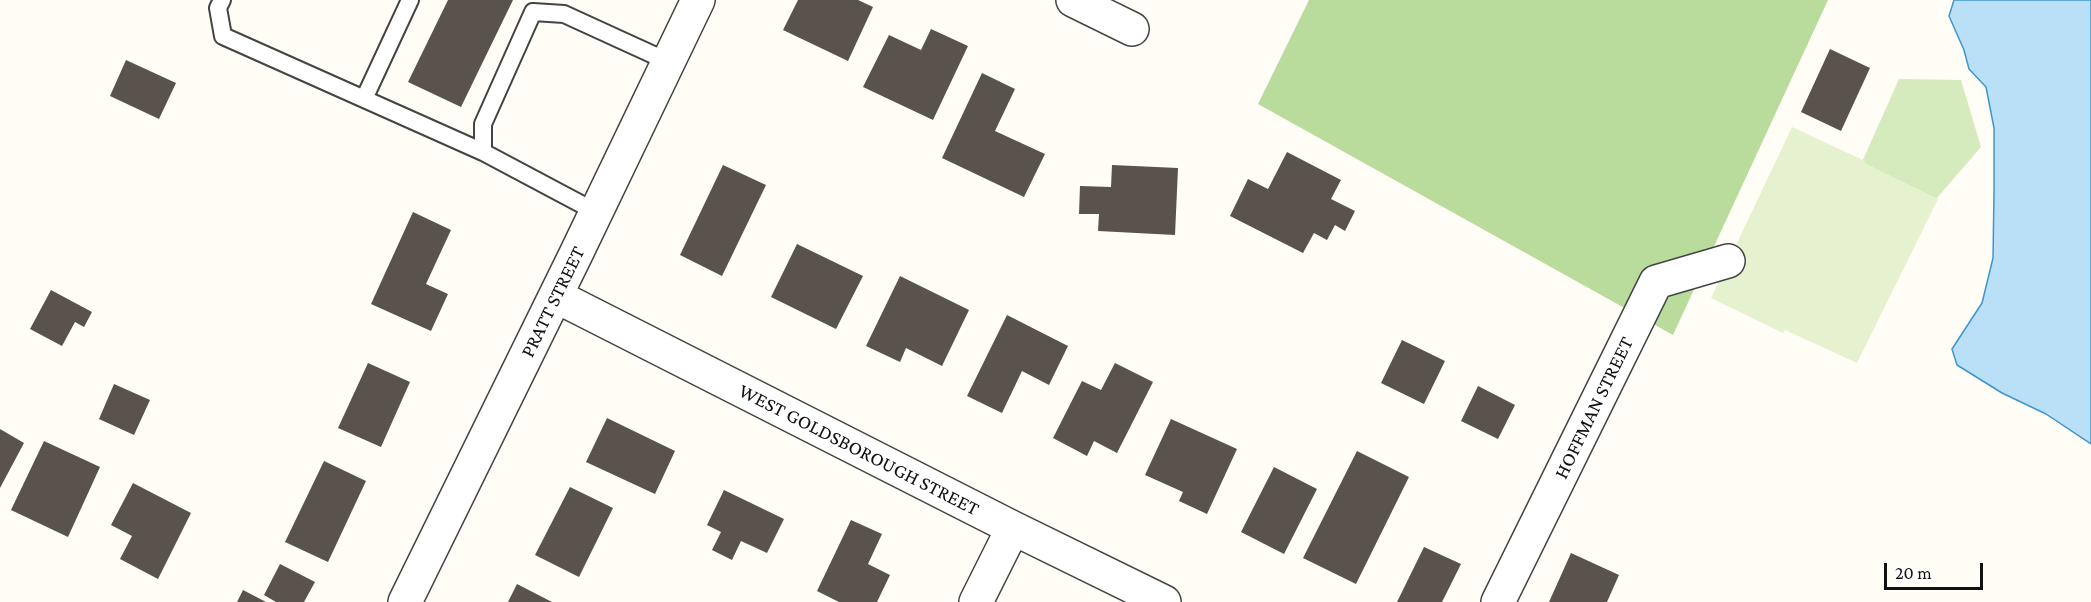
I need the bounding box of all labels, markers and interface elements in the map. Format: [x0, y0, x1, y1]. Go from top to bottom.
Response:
street label: PRATT STREET [516, 243, 590, 361]
street label: HOFFMAN STREET [1549, 333, 1639, 483]
street label: WEST GOLDSBOROUGH STREET [735, 379, 983, 521]
scale bar [1887, 551, 1986, 589]
text: 20 m [1895, 563, 1932, 583]

